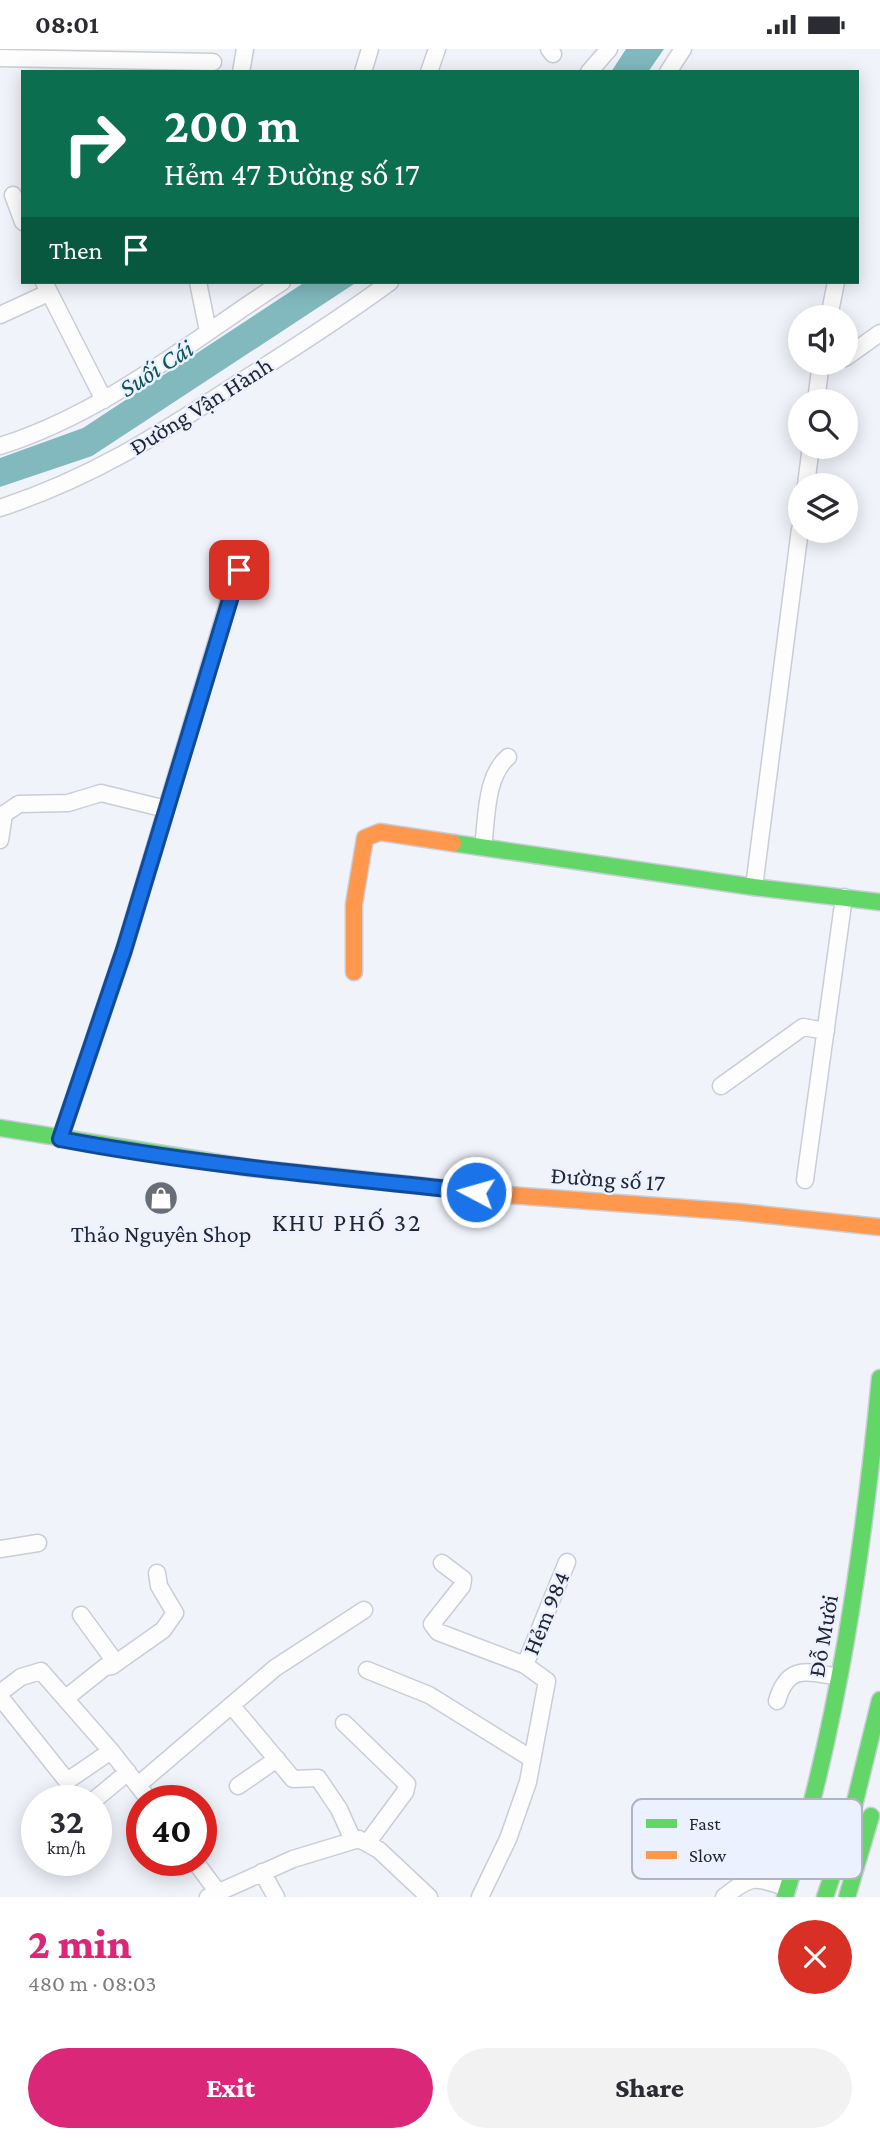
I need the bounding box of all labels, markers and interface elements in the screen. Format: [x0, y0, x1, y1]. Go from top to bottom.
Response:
text: 08:01 [35, 10, 99, 39]
icon: right [49, 98, 140, 189]
text: 200 m [164, 98, 299, 153]
text: Hẻm 47 Đường số 17 [164, 156, 420, 192]
icon: arrive [117, 231, 155, 269]
text: Then [49, 236, 103, 265]
map controls [788, 305, 858, 543]
button: sound [788, 305, 858, 375]
water label: Suối Cái [114, 334, 199, 403]
street label: Đường Vận Hành [124, 351, 277, 460]
button: search [788, 389, 858, 459]
button: layers [788, 473, 858, 543]
pin [209, 540, 269, 600]
icon: arrive [220, 551, 258, 589]
position arrow [439, 1155, 513, 1229]
street label: Đường số 17 [550, 1161, 666, 1196]
shop icon: Thảo Nguyên Shop [142, 1179, 180, 1217]
district label: KHU PHỐ 32 [272, 1208, 422, 1237]
place label: Thảo Nguyên Shop [71, 1220, 251, 1247]
street label: Hẻm 984 [517, 1567, 574, 1658]
street label: Đỗ Mười [802, 1593, 843, 1679]
speed limit sign: 40 [126, 1785, 217, 1876]
legend [632, 1799, 862, 1879]
text: 32 [49, 1802, 84, 1841]
text: Fast [689, 1813, 721, 1834]
text: km/h [47, 1838, 86, 1858]
text: Slow [689, 1845, 726, 1866]
text: 2 min [28, 1920, 132, 1967]
button: close [778, 1920, 852, 1994]
text: 480 m · 08:03 [28, 1970, 156, 1996]
button: Exit [28, 2048, 433, 2128]
button: Share [447, 2048, 852, 2128]

